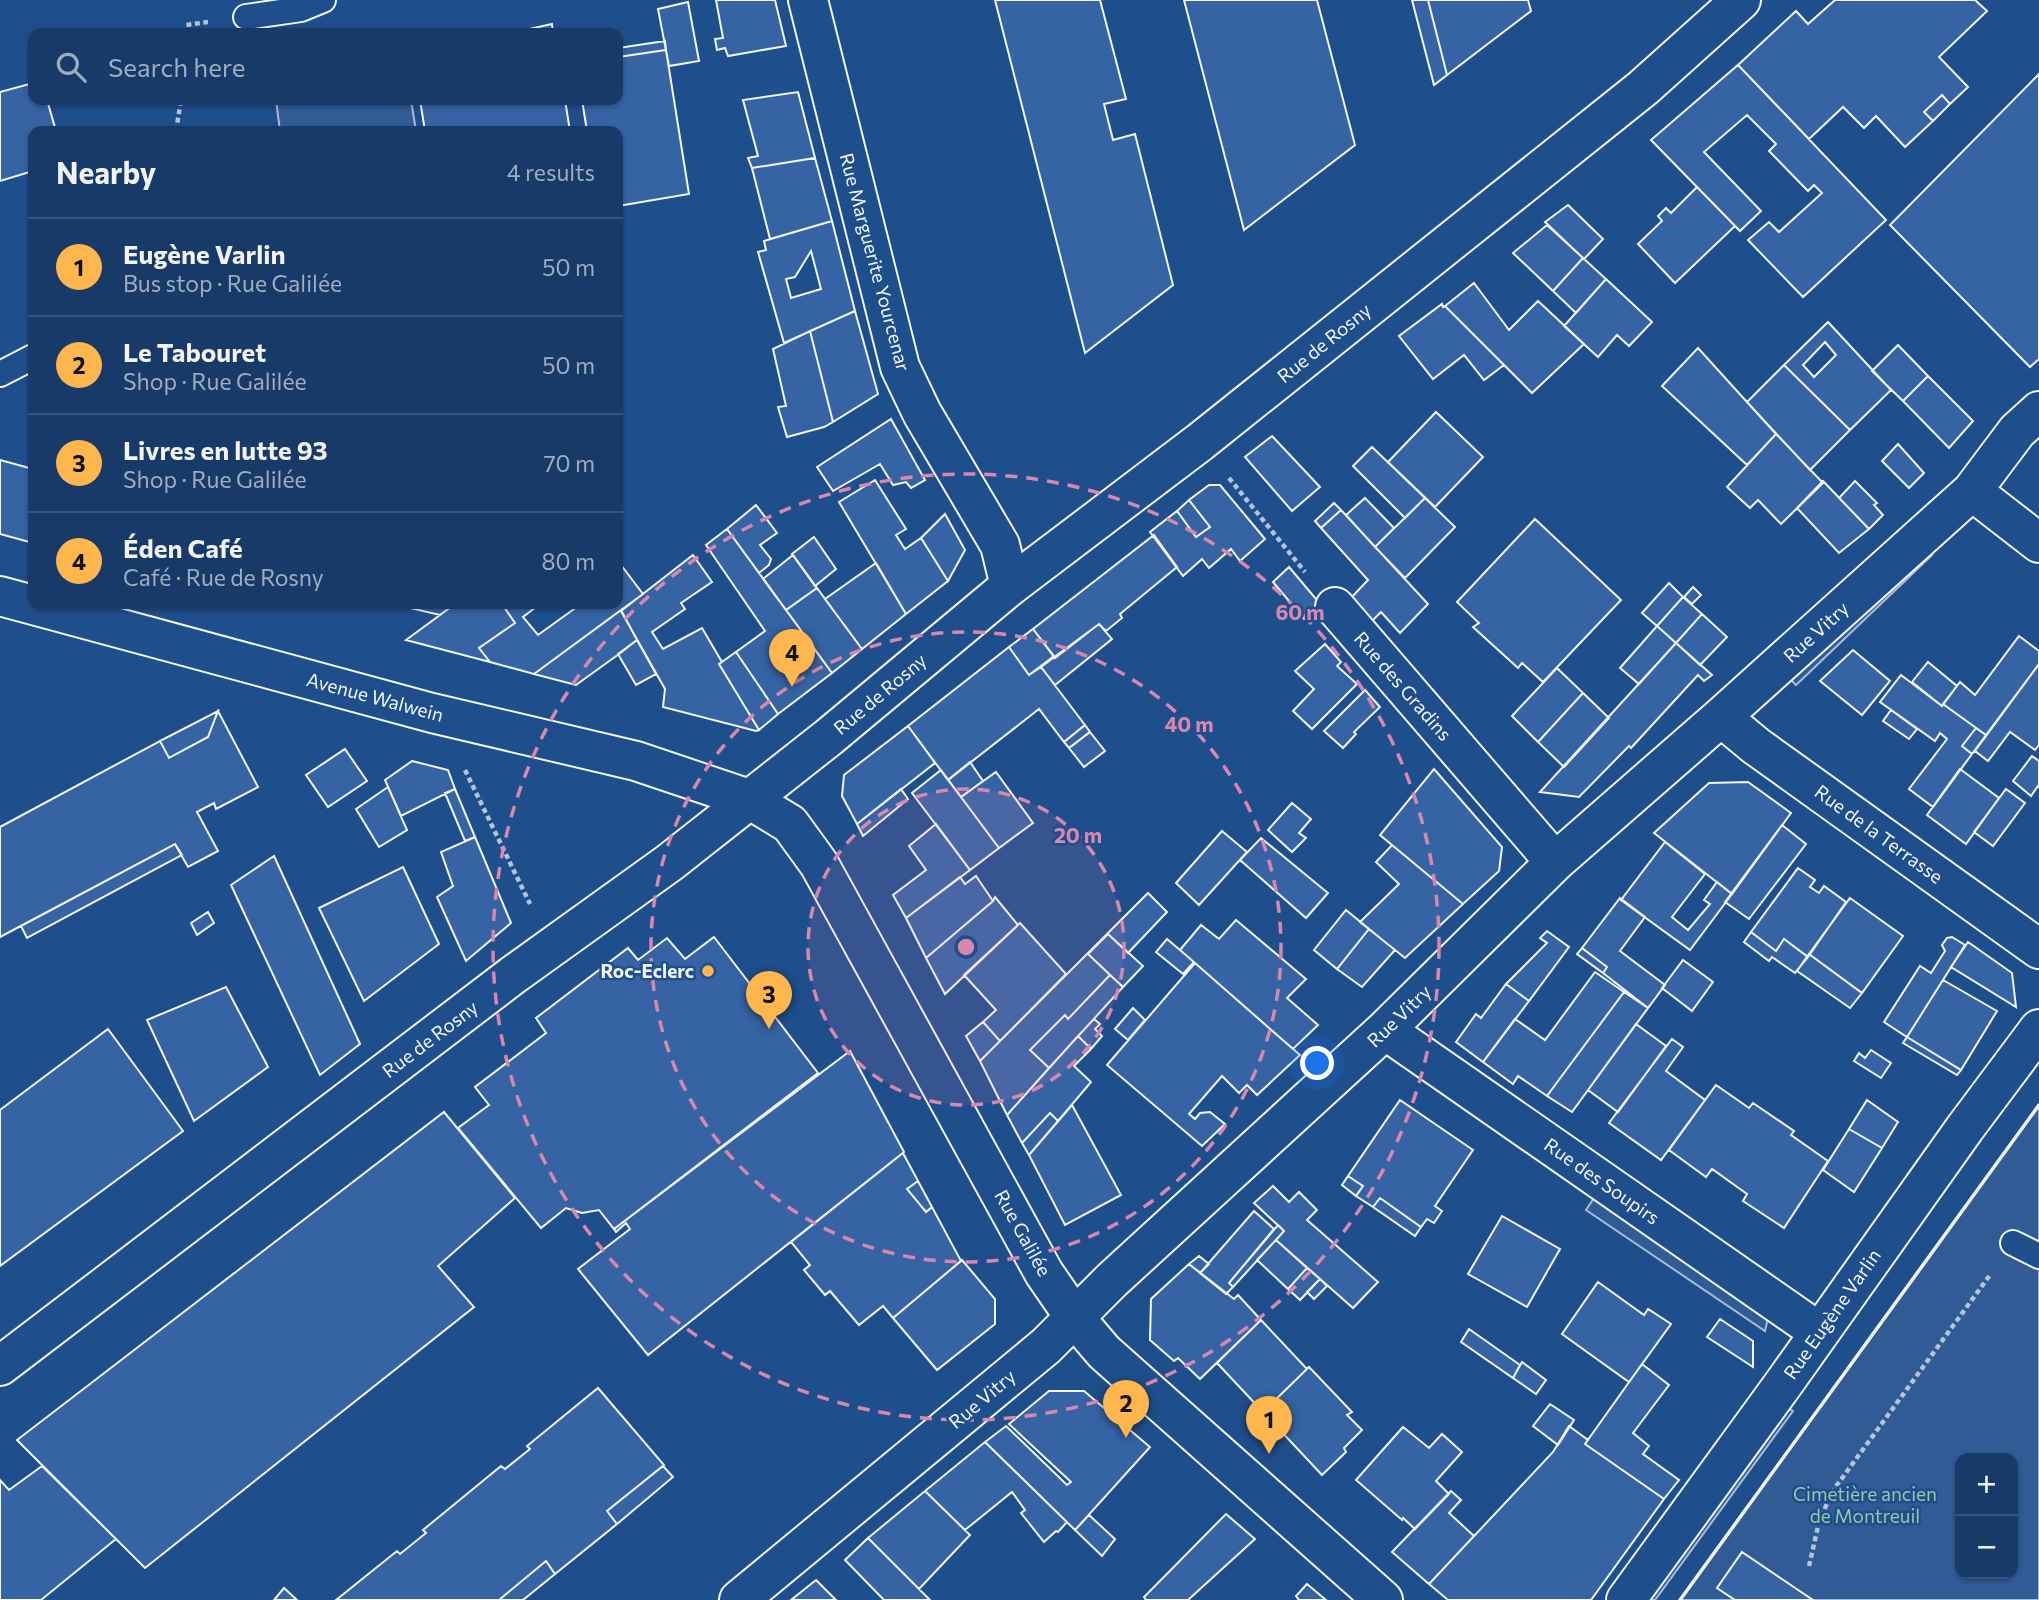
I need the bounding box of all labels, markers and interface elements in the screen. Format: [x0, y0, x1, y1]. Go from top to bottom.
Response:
search box [28, 28, 623, 105]
icon: search [52, 48, 90, 86]
text: Search here [108, 51, 246, 82]
street label: Rue Marguerite Yourcenar [835, 150, 916, 374]
text: Nearby [56, 153, 156, 190]
text: 4 results [507, 158, 595, 186]
text: Eugène Varlin [123, 238, 286, 269]
text: 1 [74, 253, 84, 281]
text: 50 m [542, 253, 595, 281]
text: Bus stop · Rue Galilée [123, 269, 342, 297]
street label: Rue de Rosny [1272, 298, 1375, 387]
text: Le Tabouret [123, 336, 266, 367]
text: 2 [72, 351, 86, 379]
text: 50 m [542, 351, 595, 379]
text: Shop · Rue Galilée [123, 367, 307, 395]
text: Livres en lutte 93 [123, 434, 328, 465]
text: 3 [72, 449, 86, 477]
text: 70 m [543, 449, 595, 477]
text: Shop · Rue Galilée [123, 465, 307, 493]
text: Éden Café [123, 532, 243, 563]
text: 4 [72, 547, 86, 575]
text: 80 m [542, 547, 595, 575]
text: Café · Rue de Rosny [123, 563, 324, 591]
street label: Rue Vitry [1778, 596, 1853, 667]
text: 60 m [1275, 599, 1325, 624]
street label: Rue des Gradins [1350, 626, 1457, 745]
pin: 4 [769, 629, 815, 687]
street label: Rue de Rosny [829, 648, 931, 739]
street label: Avenue Walwein [304, 667, 446, 726]
text: 40 m [1164, 711, 1214, 736]
street label: Rue de la Terrasse [1811, 779, 1948, 888]
text: 20 m [1054, 822, 1102, 847]
centre of rings [954, 935, 978, 959]
place label: Roc-Eclerc [600, 959, 694, 982]
marker: Roc-Eclerc [700, 963, 716, 979]
pin: 3 [746, 971, 792, 1029]
street label: Rue Vitry [1362, 979, 1436, 1052]
street label: Rue de Rosny [377, 995, 482, 1082]
your location [1300, 1046, 1334, 1080]
street label: Rue des Soupirs [1540, 1132, 1664, 1229]
street label: Rue Galilée [990, 1185, 1057, 1280]
street label: Rue Eugène Varlin [1778, 1244, 1885, 1383]
street label: Rue Vitry [944, 1364, 1020, 1433]
pin: 2 [1103, 1380, 1149, 1438]
pin: 1 [1246, 1396, 1292, 1454]
map controls [1955, 1453, 2018, 1579]
button: + [1955, 1453, 2018, 1516]
park label: Cimetière ancien de Montreuil [1793, 1482, 1937, 1527]
button: − [1955, 1516, 2018, 1579]

